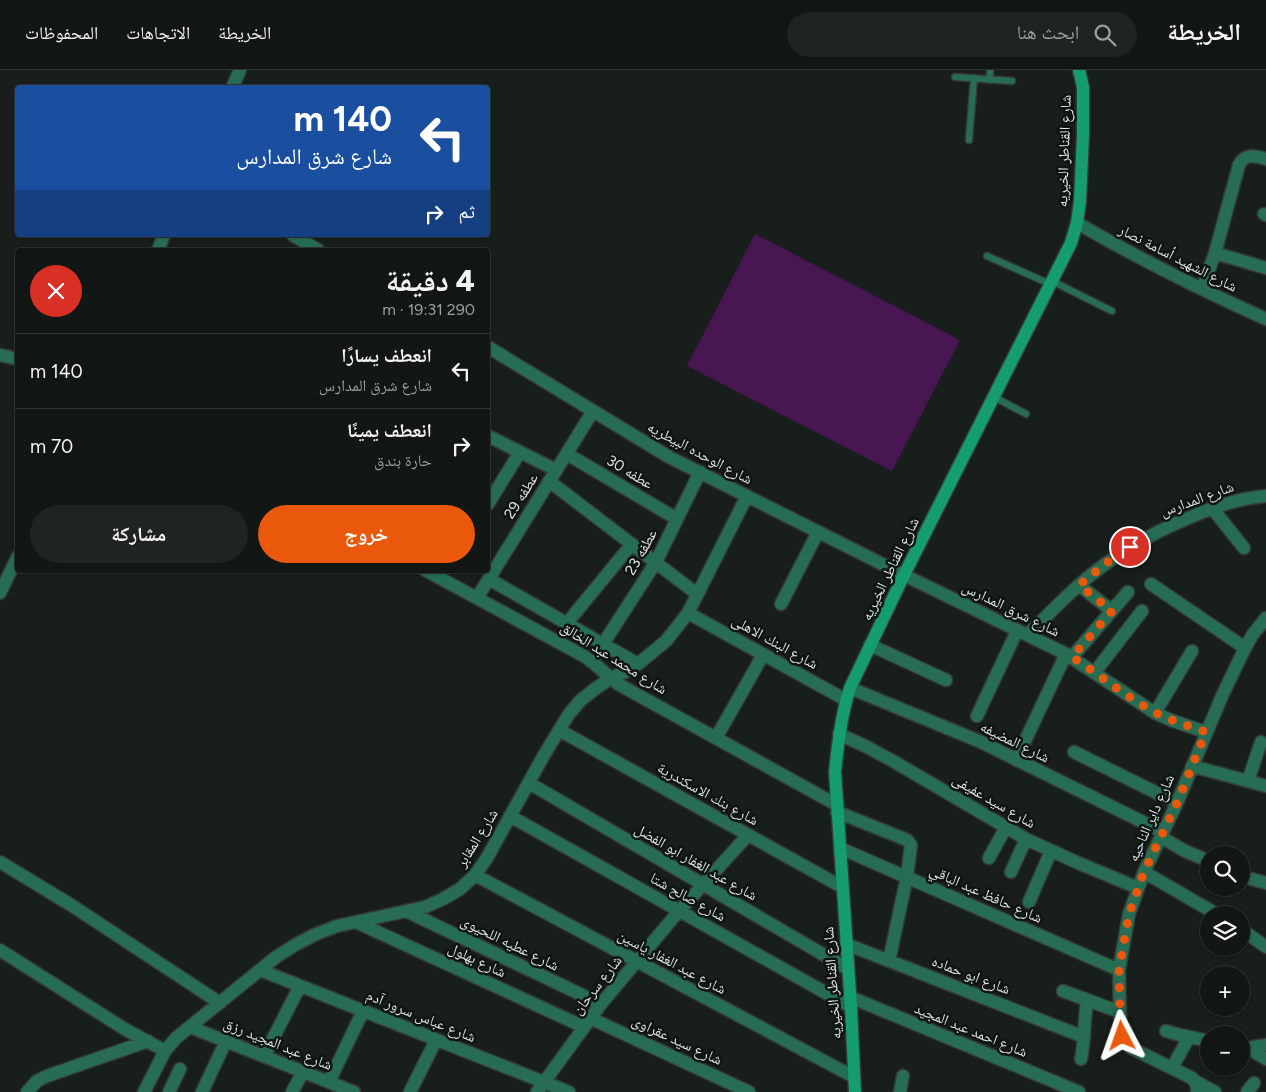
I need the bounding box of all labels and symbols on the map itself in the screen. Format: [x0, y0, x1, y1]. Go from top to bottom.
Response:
street label: شارع القناطر الخيريه [1053, 94, 1076, 208]
street label: شارع الشهيد أسامة نصار [1114, 220, 1240, 297]
street label: شارع الوحده البيطريه [644, 418, 756, 489]
street label: عطفه 30 [603, 451, 657, 493]
street label: عطفه 29 [500, 470, 542, 522]
street label: شارع المدارس [1158, 477, 1237, 522]
street label: شارع القناطر الخيريه [857, 514, 924, 624]
street label: عطفه 23 [621, 525, 661, 578]
pin [1109, 526, 1151, 568]
street label: شارع شرق المدارس [959, 578, 1063, 641]
street label: شارع البنك الاهلى [728, 611, 821, 674]
street label: شارع محمد عبد الخالق [557, 618, 671, 699]
street label: شارع المضيفه [977, 718, 1053, 767]
street label: شارع بنك الاسكندرية [654, 759, 762, 830]
street label: شارع سيد عفيفى [949, 770, 1039, 833]
street label: شارع داير الناحيه [1124, 771, 1179, 865]
street label: شارع المقابر [452, 806, 503, 872]
street label: شارع عبد الغفار ابو الفضل [631, 820, 761, 905]
street label: شارع حافظ عبد الباقي [926, 861, 1045, 930]
street label: شارع صالح شتا [647, 869, 729, 926]
street label: شارع عطيه اللحيوى [457, 911, 562, 976]
street label: شارع عبد الغفار ياسين [614, 926, 729, 999]
street label: شارع القناطر الخيريه [819, 926, 846, 1040]
street label: شارع بهلول [445, 939, 509, 982]
street label: شارع سرحان [568, 952, 627, 1019]
street label: شارع ابو حماده [929, 952, 1013, 999]
street label: شارع عباس سرور آدم [363, 986, 478, 1047]
street label: شارع احمد عبد المجيد [911, 999, 1030, 1062]
position arrow [1095, 1009, 1147, 1061]
street label: شارع سيد عقراوى [629, 1011, 725, 1070]
street label: شارع عبد المجيد رزق [221, 1014, 335, 1075]

